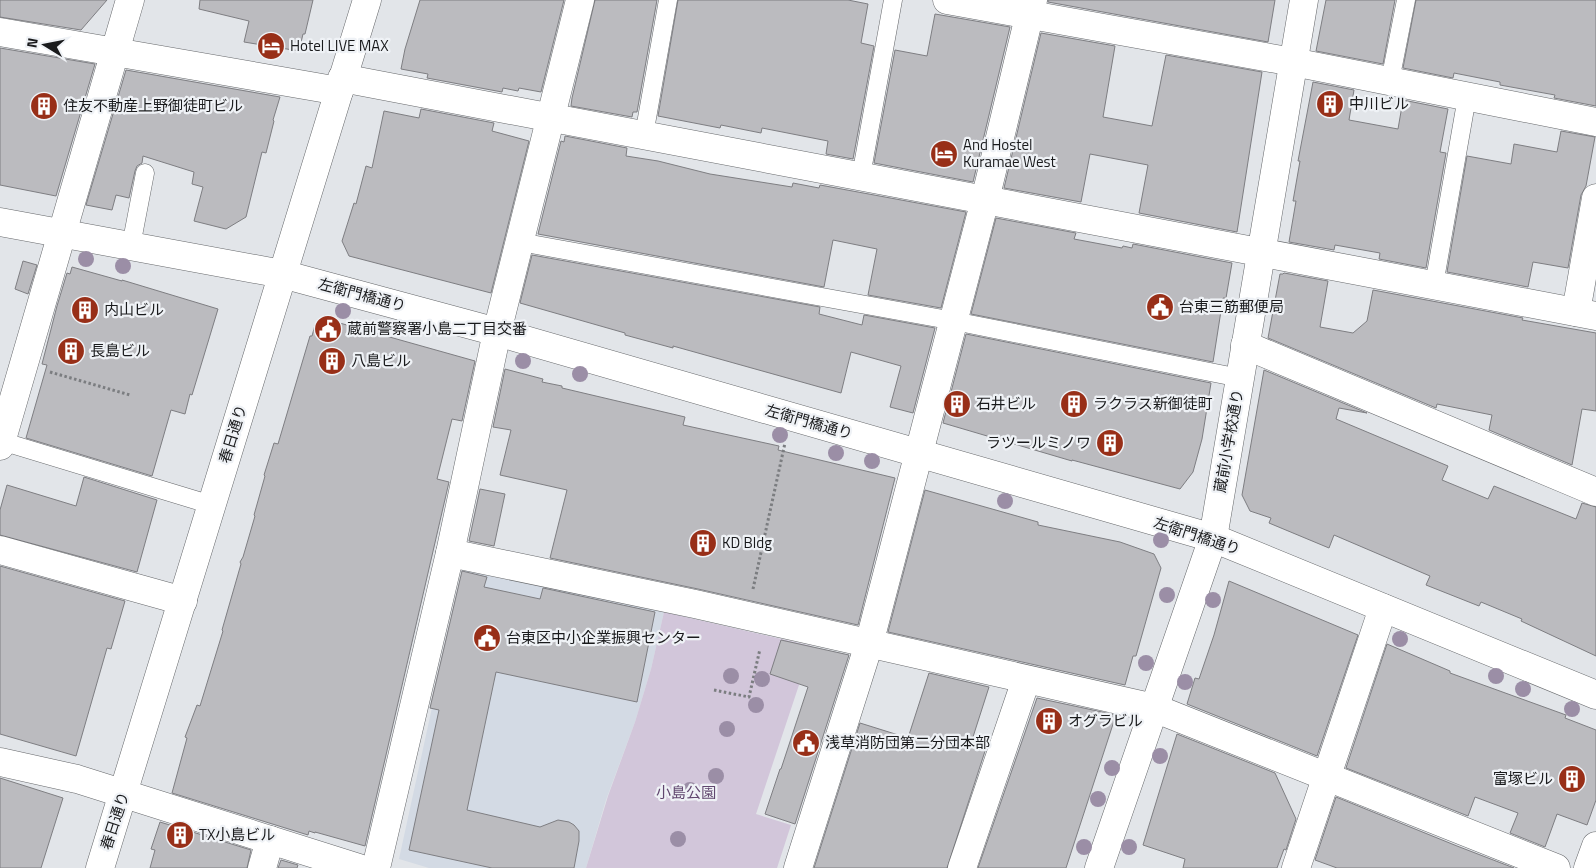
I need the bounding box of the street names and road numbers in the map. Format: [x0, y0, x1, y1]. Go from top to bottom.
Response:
street label: 左衛門橋通り [316, 272, 409, 317]
street label: 蔵前小学校通り [1208, 387, 1249, 495]
street label: 左衛門橋通り [763, 398, 856, 445]
street label: 春日通り [213, 402, 252, 466]
street label: 左衛門橋通り [1151, 511, 1244, 560]
street label: 春日通り [94, 789, 135, 853]

